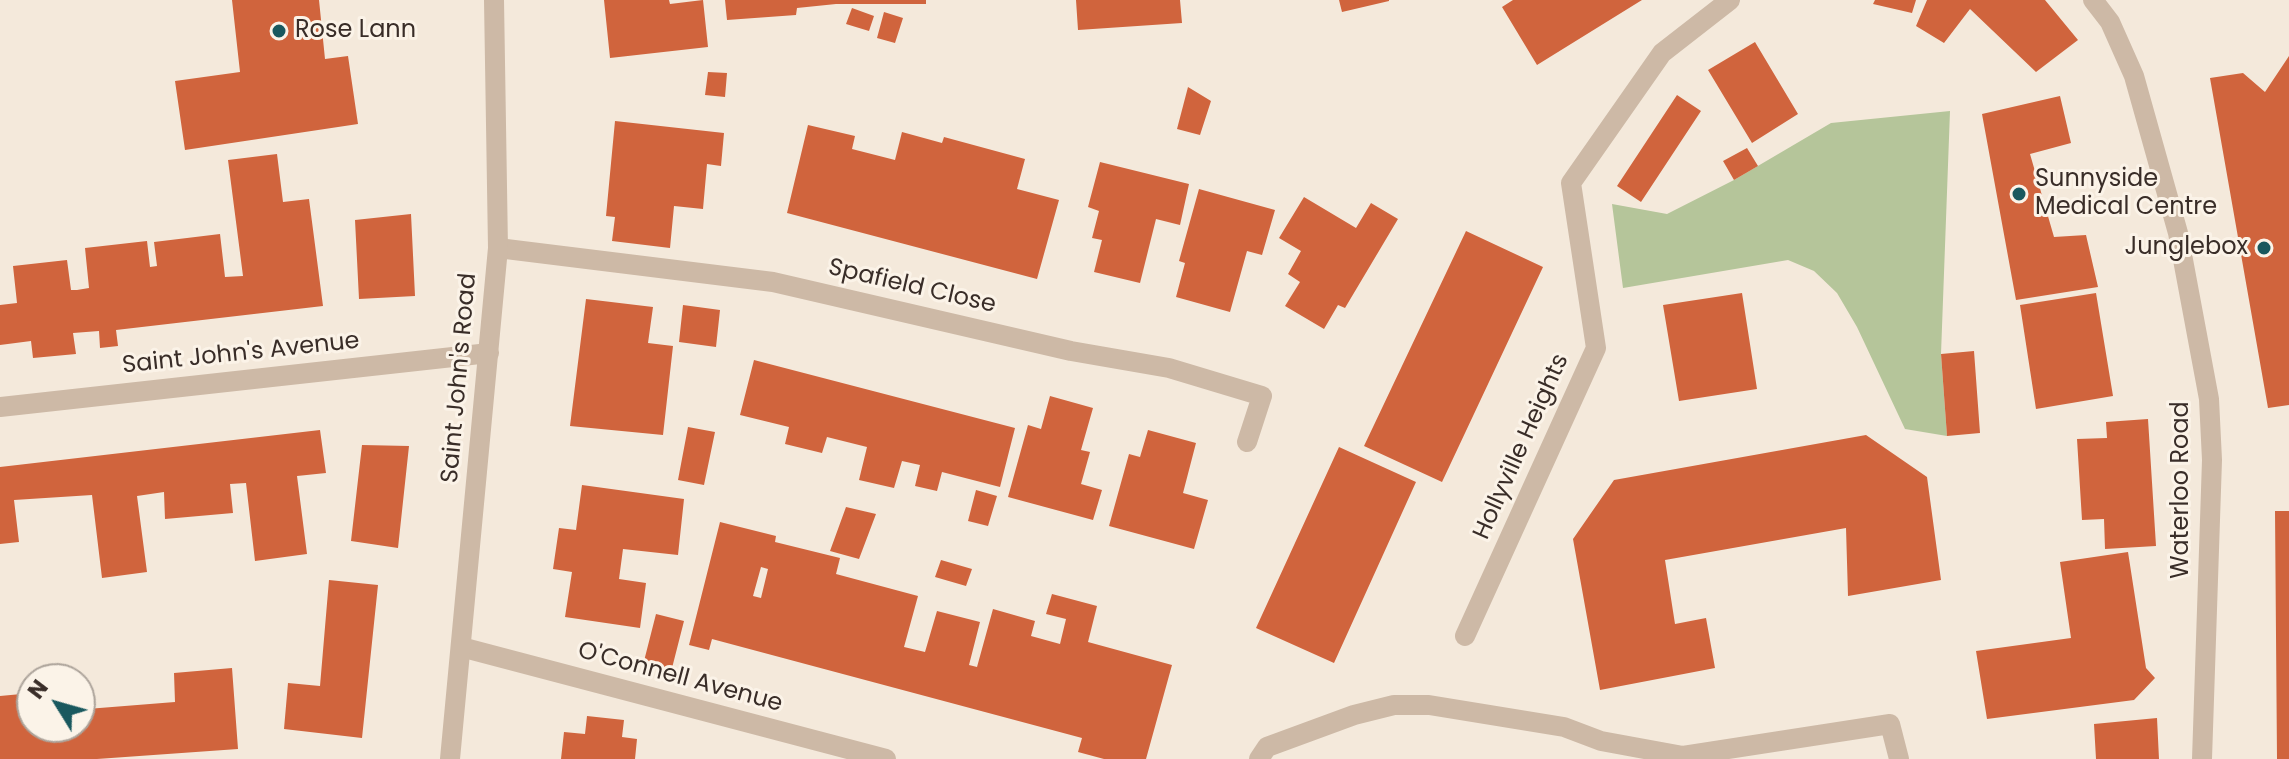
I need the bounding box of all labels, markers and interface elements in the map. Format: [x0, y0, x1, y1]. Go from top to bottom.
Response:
place label: Rose Lann [295, 17, 416, 45]
marker: Rose Lann [270, 22, 288, 40]
place label: Sunnyside Medical Centre [2035, 166, 2217, 222]
marker: Sunnyside Medical Centre [2010, 185, 2028, 203]
place label: Junglebox [2124, 234, 2248, 262]
marker: Junglebox [2255, 239, 2273, 257]
street label: Spafield Close [825, 254, 999, 320]
street label: Saint John's Road [436, 272, 484, 484]
street label: Saint John's Avenue [121, 327, 361, 381]
street label: Hollyville Heights [1468, 350, 1576, 544]
street label: Waterloo Road [2168, 401, 2196, 579]
street label: O'Connell Avenue [575, 637, 785, 719]
north arrow [16, 663, 96, 743]
text: N [21, 674, 55, 705]

